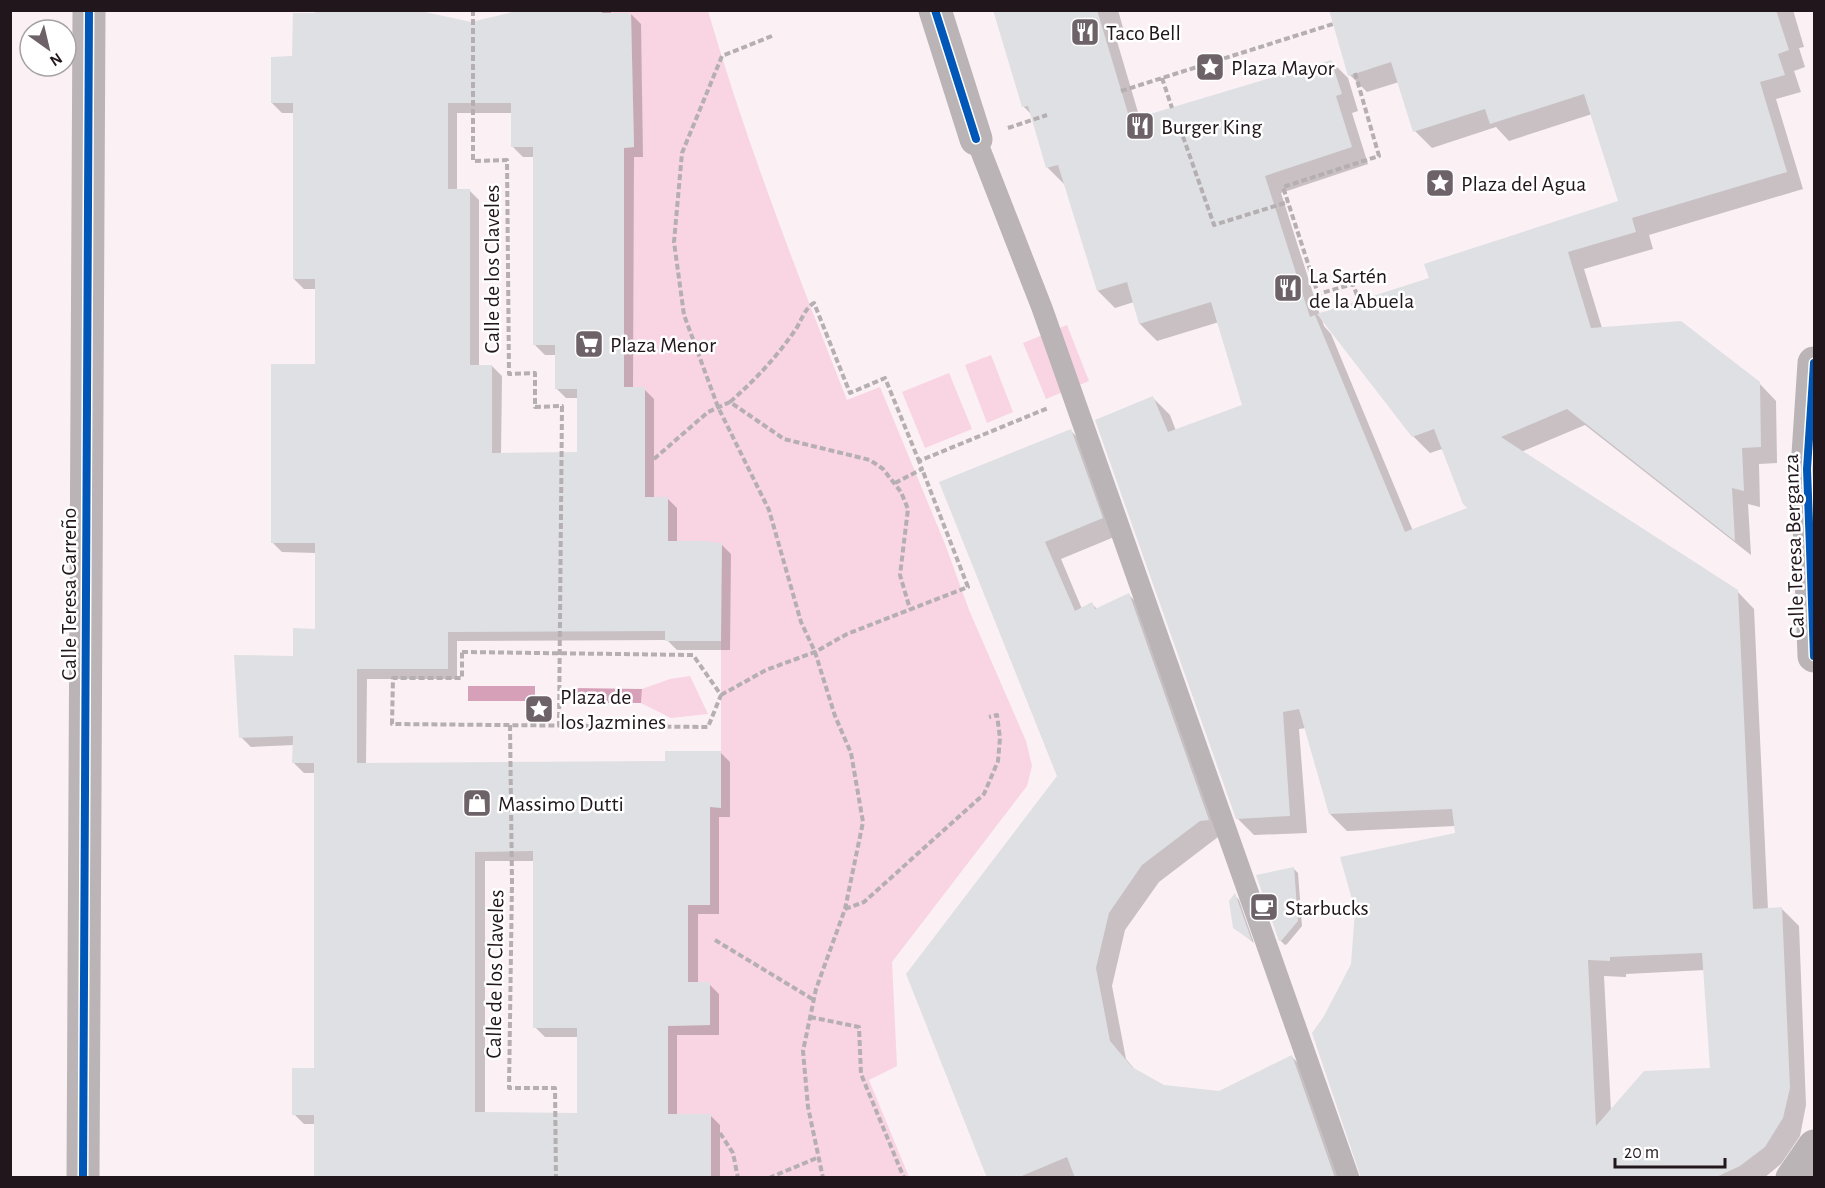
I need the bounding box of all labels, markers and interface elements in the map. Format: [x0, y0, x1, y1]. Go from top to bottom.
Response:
restaurant icon: Taco Bell [1069, 16, 1101, 48]
north arrow [18, 18, 78, 78]
place label: Taco Bell [1106, 22, 1181, 44]
text: N [47, 50, 65, 69]
place icon: Plaza Mayor [1194, 51, 1226, 83]
place label: Plaza Mayor [1231, 57, 1335, 79]
restaurant icon: Burger King [1124, 110, 1156, 142]
place label: Burger King [1161, 116, 1262, 138]
place icon: Plaza del Agua [1424, 167, 1456, 199]
place label: Plaza del Agua [1461, 173, 1586, 195]
street label: Calle de los Claveles [481, 184, 503, 354]
place label: La Sartén de la Abuela [1309, 265, 1414, 312]
restaurant icon: La Sartén de la Abuela [1272, 272, 1304, 304]
supermarket icon: Plaza Menor [573, 328, 605, 360]
place label: Plaza Menor [610, 334, 716, 356]
street label: Calle Teresa Berganza [1780, 453, 1808, 639]
street label: Calle Teresa Carreño [58, 508, 80, 680]
place label: Plaza de los Jazmines [560, 686, 666, 733]
place icon: Plaza de los Jazmines [523, 693, 555, 725]
shop icon: Massimo Dutti [461, 787, 493, 819]
place label: Massimo Dutti [498, 793, 624, 815]
street label: Calle de los Claveles [483, 889, 507, 1059]
cafe icon: Starbucks [1248, 891, 1280, 923]
place label: Starbucks [1285, 897, 1369, 919]
scale bar [1615, 1131, 1724, 1169]
text: 20 m [1624, 1144, 1659, 1162]

